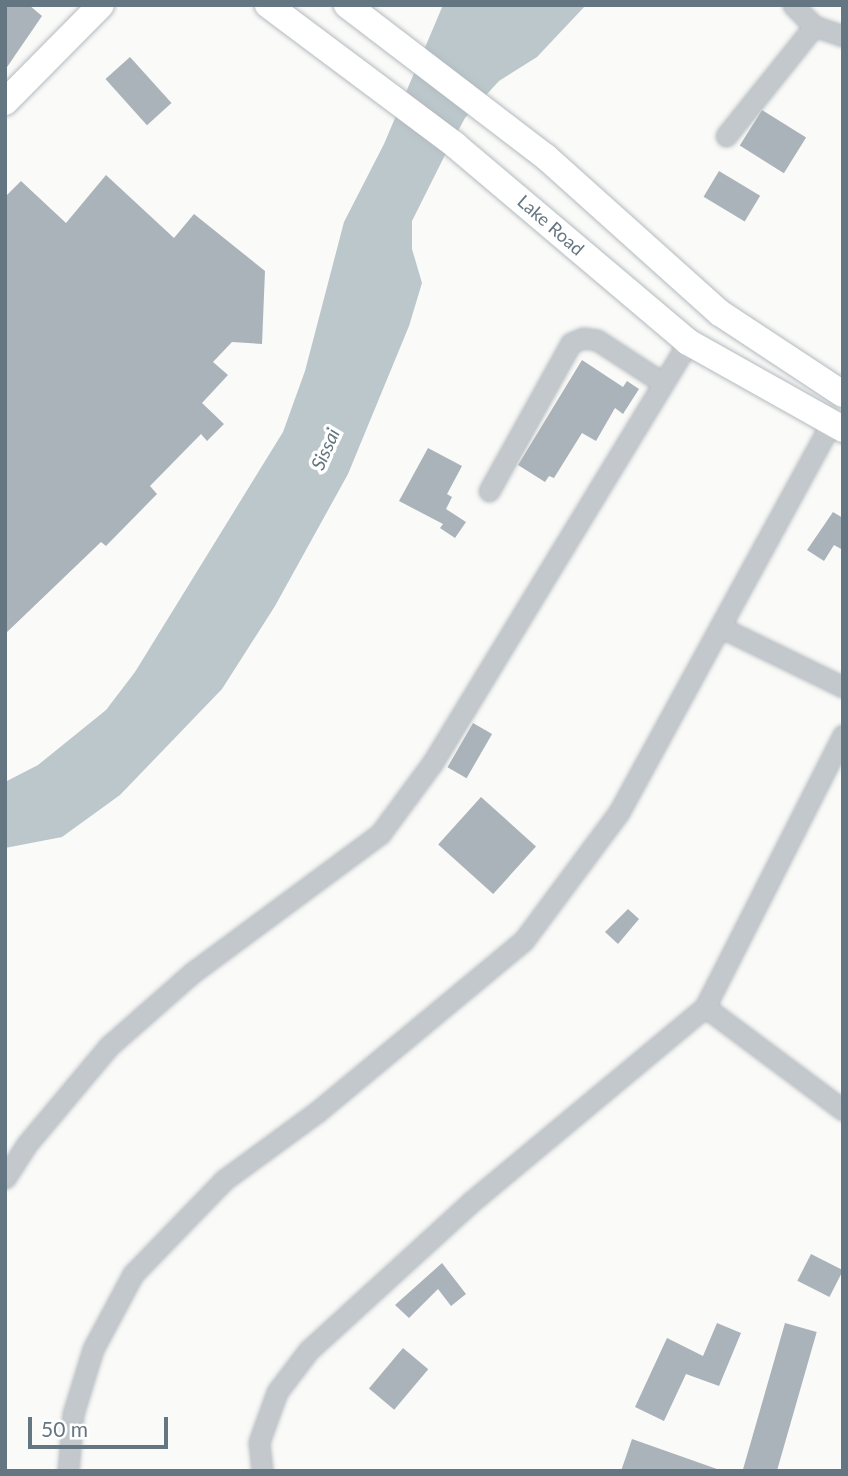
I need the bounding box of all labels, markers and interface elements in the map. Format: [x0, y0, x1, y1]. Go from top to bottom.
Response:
street label: Lake Road [513, 190, 589, 260]
water label: Sissai [306, 425, 344, 473]
scale bar [32, 1402, 172, 1446]
text: 50 m [41, 1416, 88, 1441]

